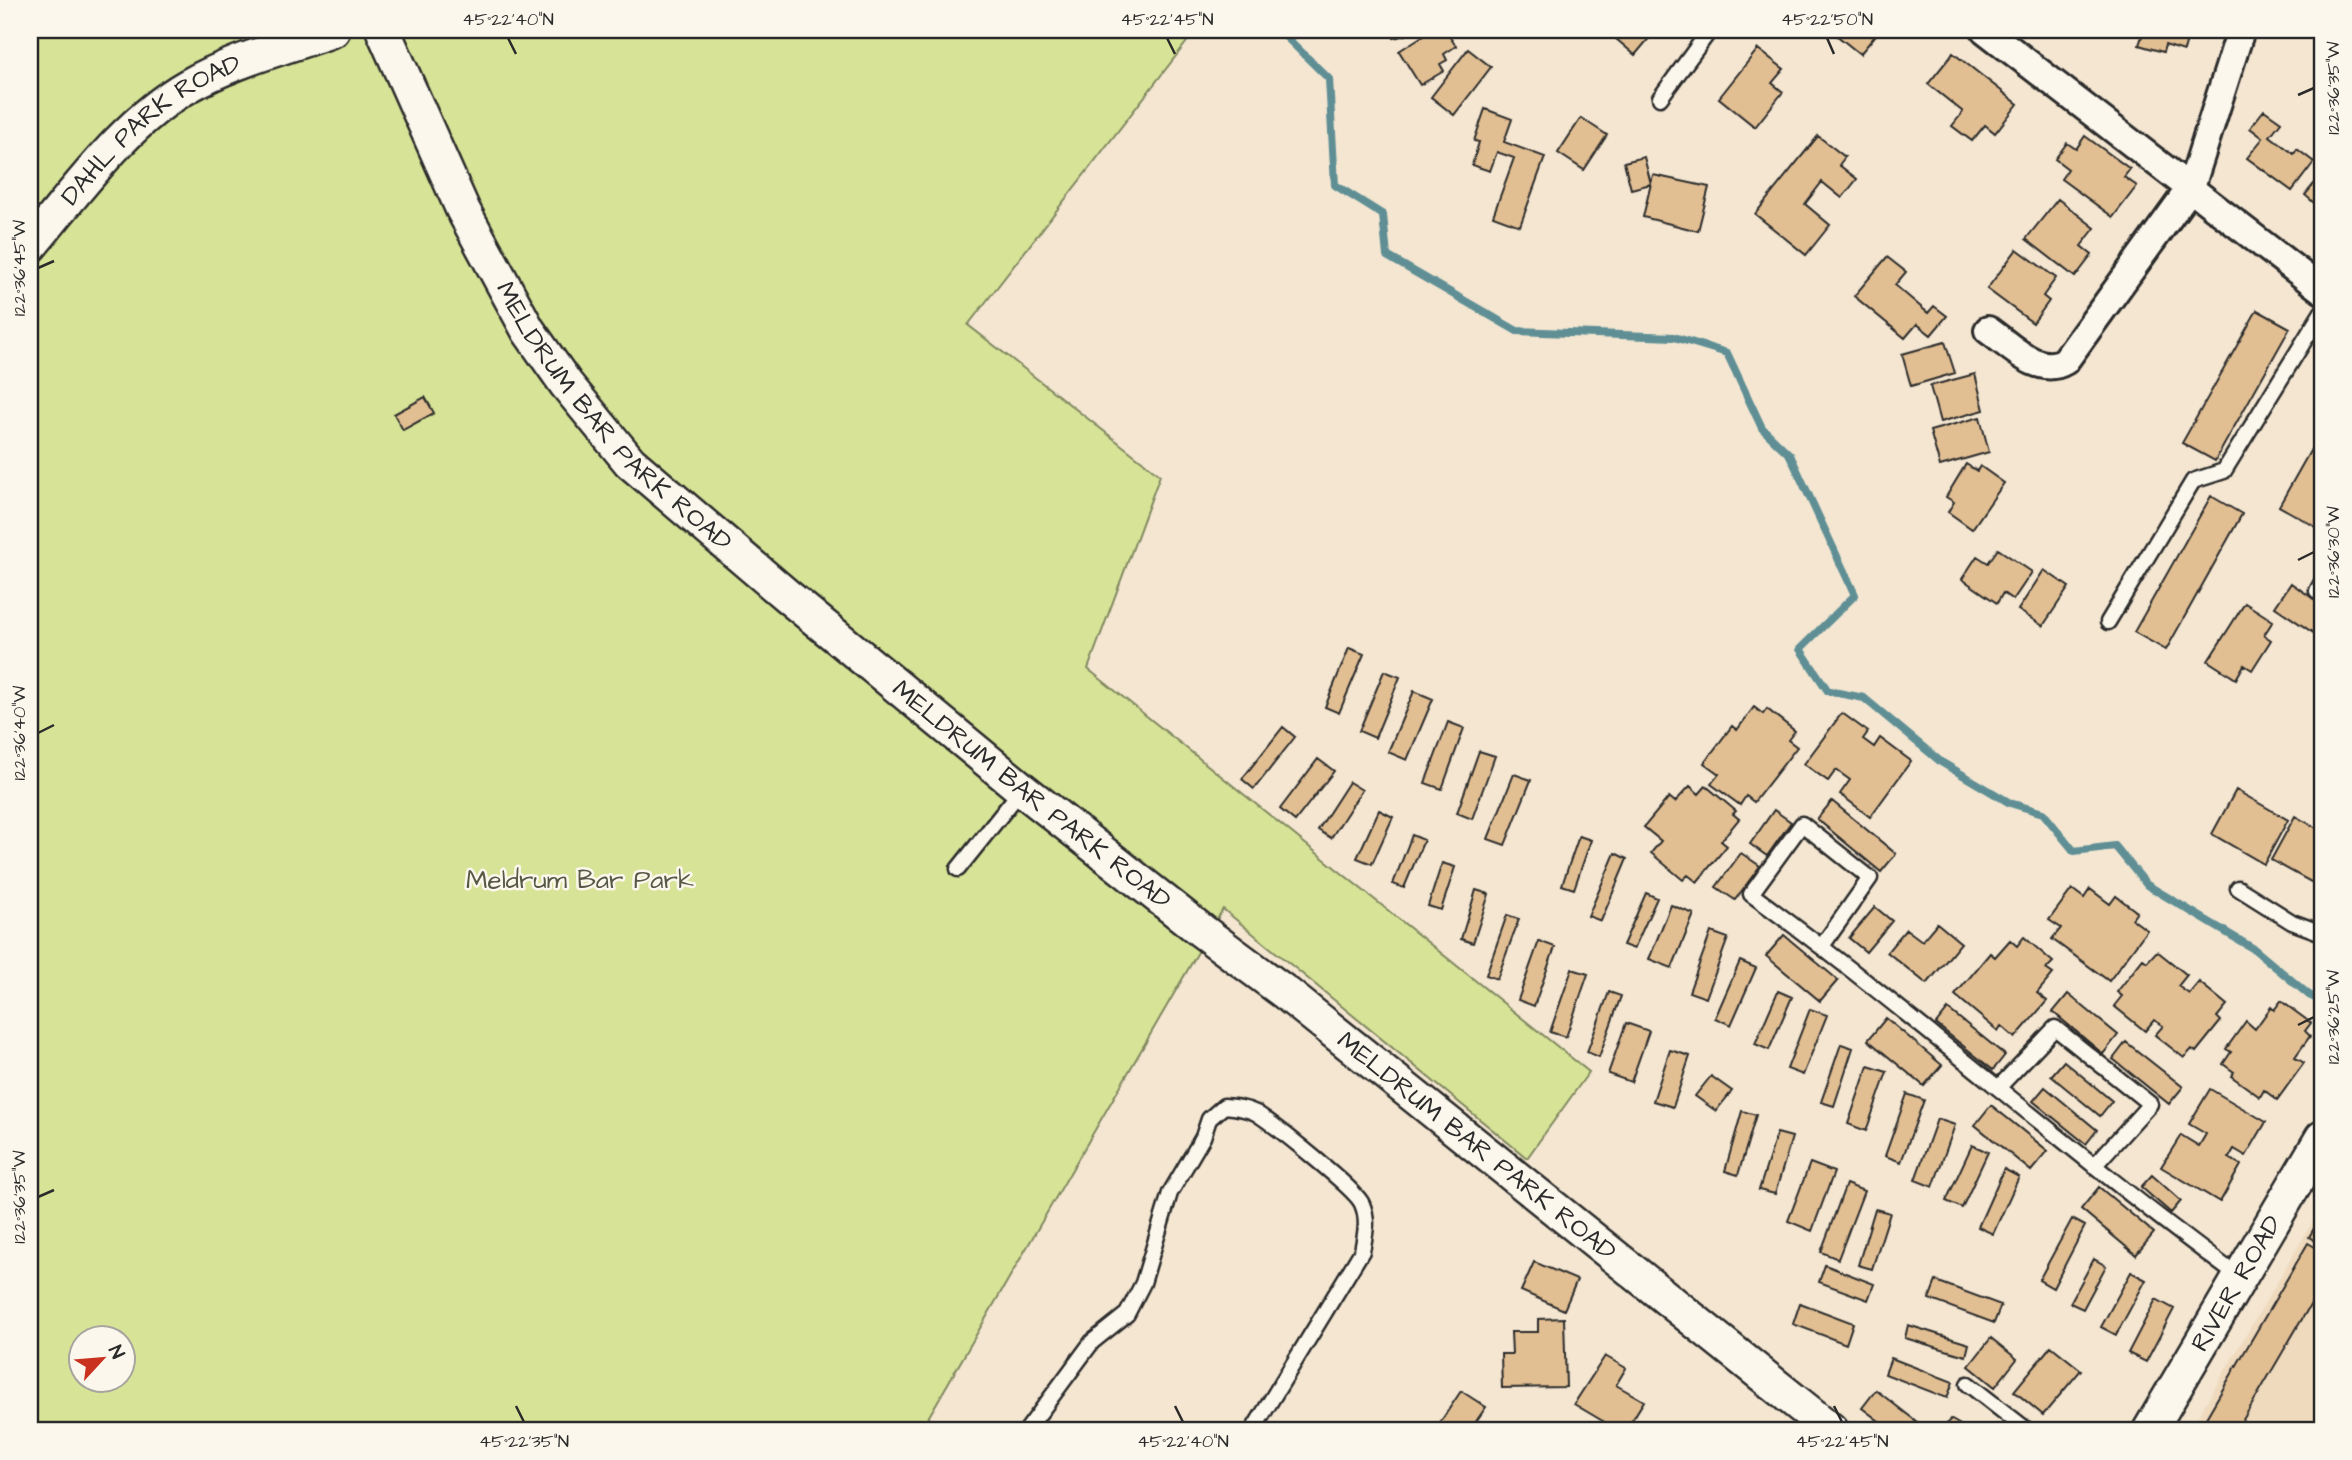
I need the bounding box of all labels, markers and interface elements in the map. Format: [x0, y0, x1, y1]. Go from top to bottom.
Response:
text: 45°22'40"N [462, 7, 554, 32]
text: 45°22'45"N [1120, 7, 1214, 32]
text: 45°22'50"N [1781, 7, 1873, 32]
text: 122°36'35"W [2321, 41, 2346, 135]
street label: DAHL PARK ROAD [53, 45, 246, 213]
text: 122°36'45"W [7, 220, 32, 316]
street label: MELDRUM BAR PARK ROAD [487, 275, 740, 559]
text: 122°36'30"W [2321, 506, 2346, 598]
street label: MELDRUM BAR PARK ROAD [885, 672, 1179, 918]
text: 122°36'40"W [7, 685, 32, 781]
park label: Meldrum Bar Park [466, 862, 694, 898]
text: 122°36'25"W [2321, 970, 2346, 1064]
street label: MELDRUM BAR PARK ROAD [1329, 1023, 1624, 1269]
text: 122°36'35"W [7, 1150, 32, 1244]
street label: RIVER ROAD [2182, 1209, 2291, 1358]
north arrow [66, 1324, 136, 1394]
text: N [101, 1341, 131, 1364]
text: 45°22'35"N [479, 1429, 569, 1454]
text: 45°22'40"N [1137, 1429, 1229, 1454]
text: 45°22'45"N [1795, 1429, 1889, 1454]

